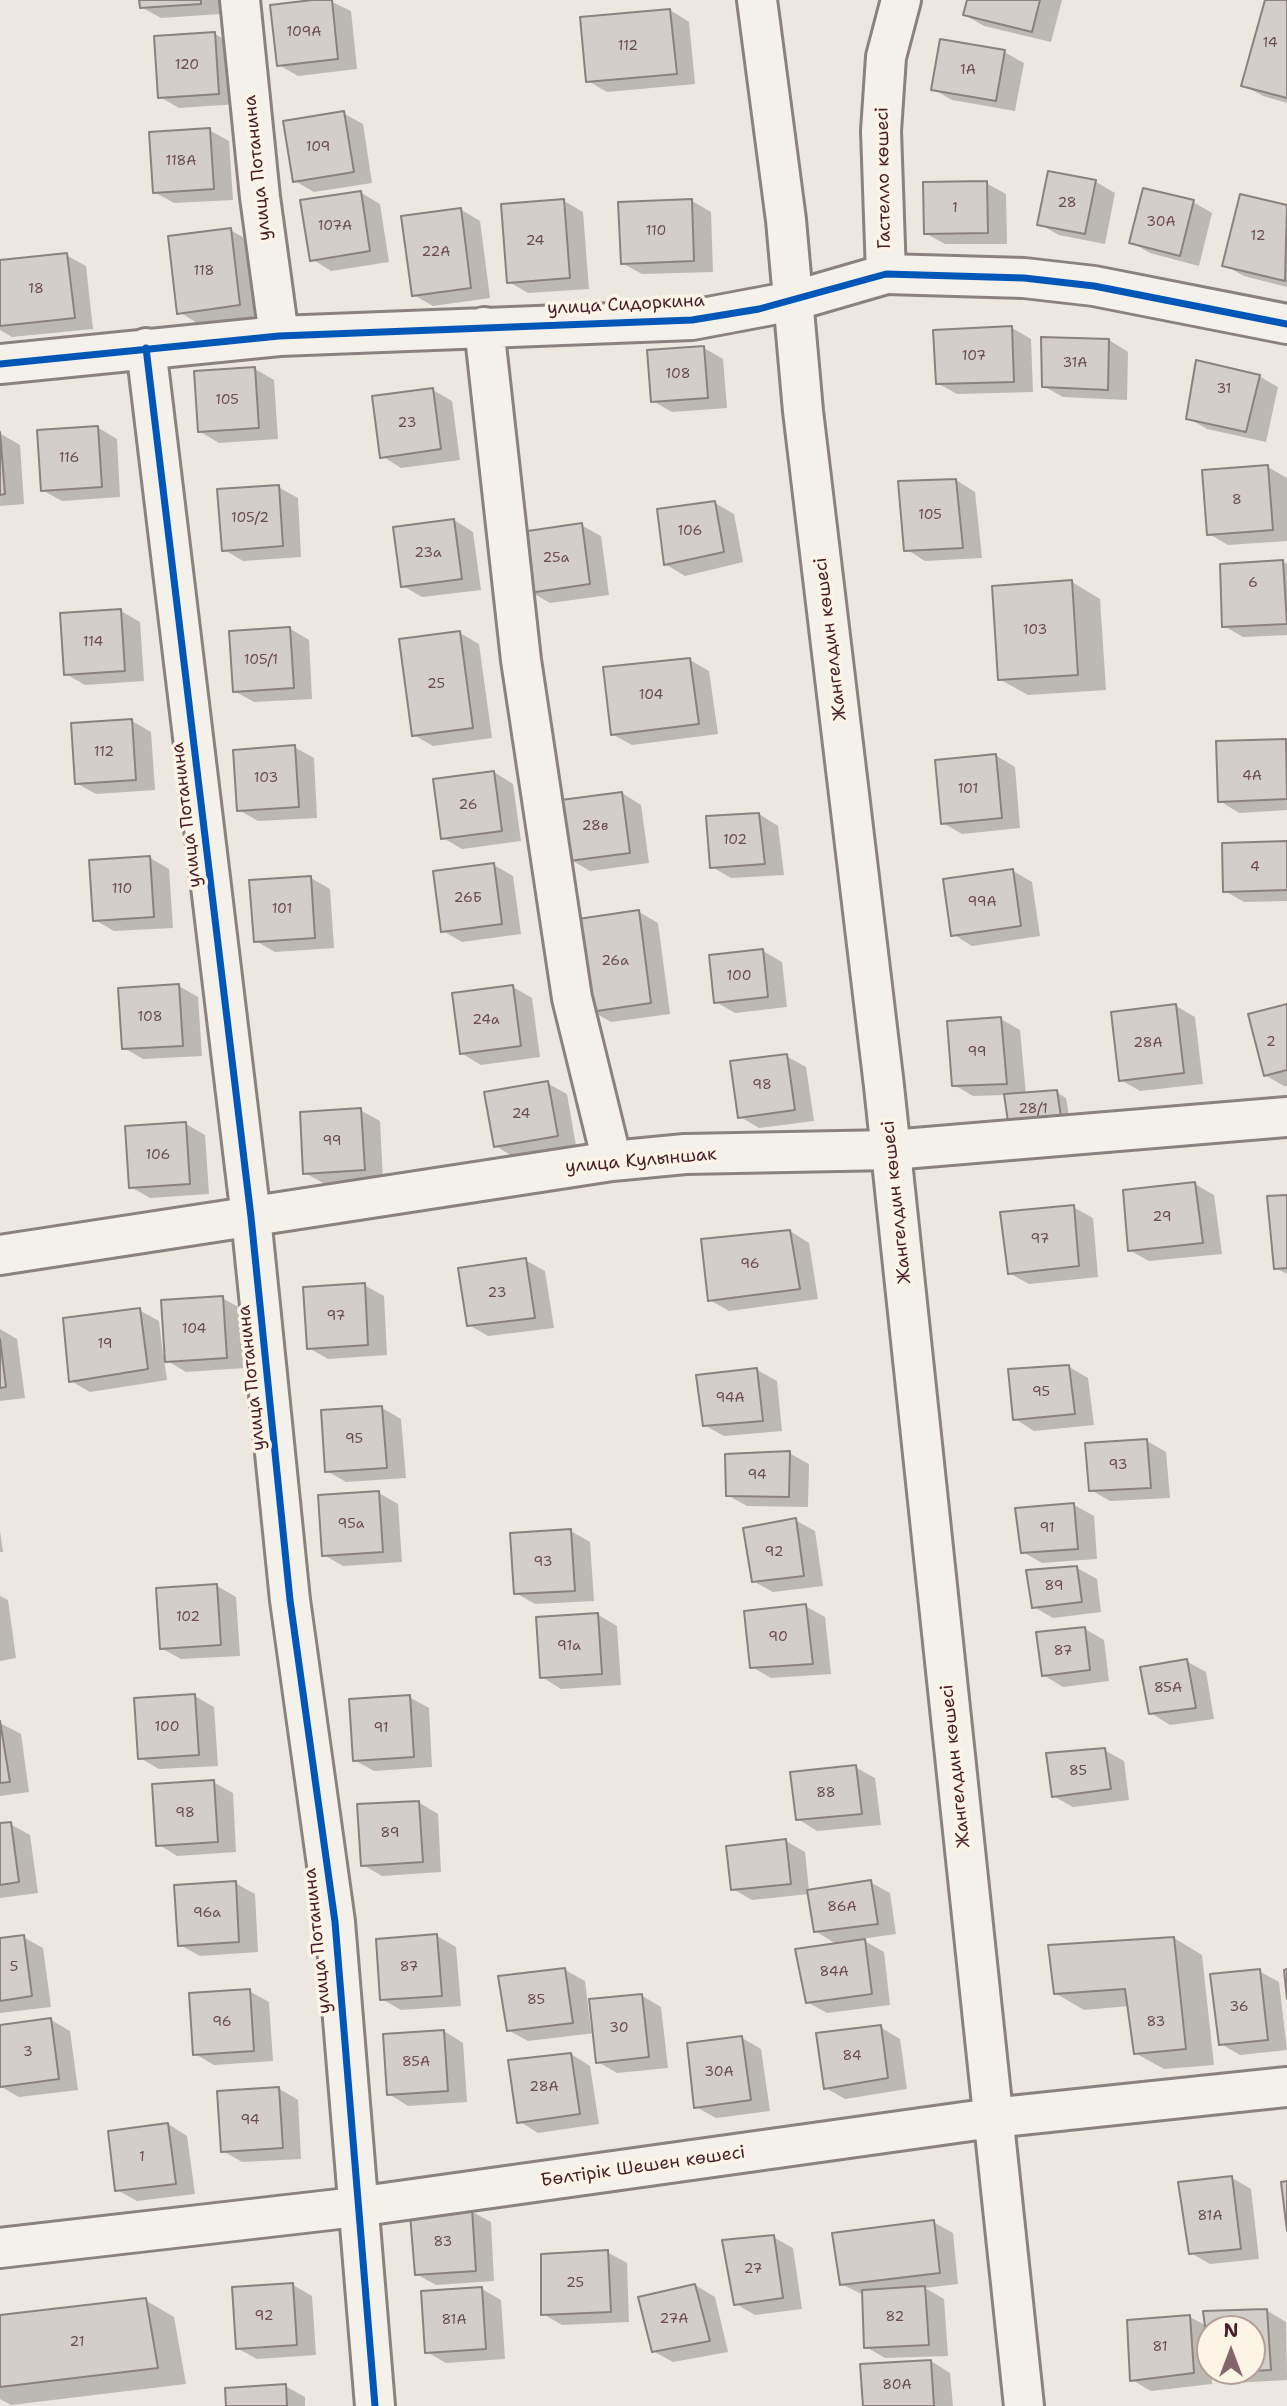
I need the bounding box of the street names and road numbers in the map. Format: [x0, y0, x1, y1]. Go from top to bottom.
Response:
street label: улица Потанина [240, 94, 276, 242]
street label: Гастелло көшесі [872, 107, 896, 249]
street label: улица Сидоркина [547, 290, 705, 320]
street label: Жангелдин көшесі [810, 556, 852, 722]
street label: улица Потанина [167, 741, 207, 889]
street label: Жангелдин көшесі [878, 1119, 916, 1285]
street label: улица Кулыншак [564, 1144, 718, 1178]
street label: улица Потанина [234, 1304, 270, 1452]
street label: Жангелдин көшесі [937, 1683, 975, 1849]
street label: улица Потанина [300, 1867, 336, 2015]
street label: Бөлтірік Шешен көшесі [539, 2142, 747, 2192]

